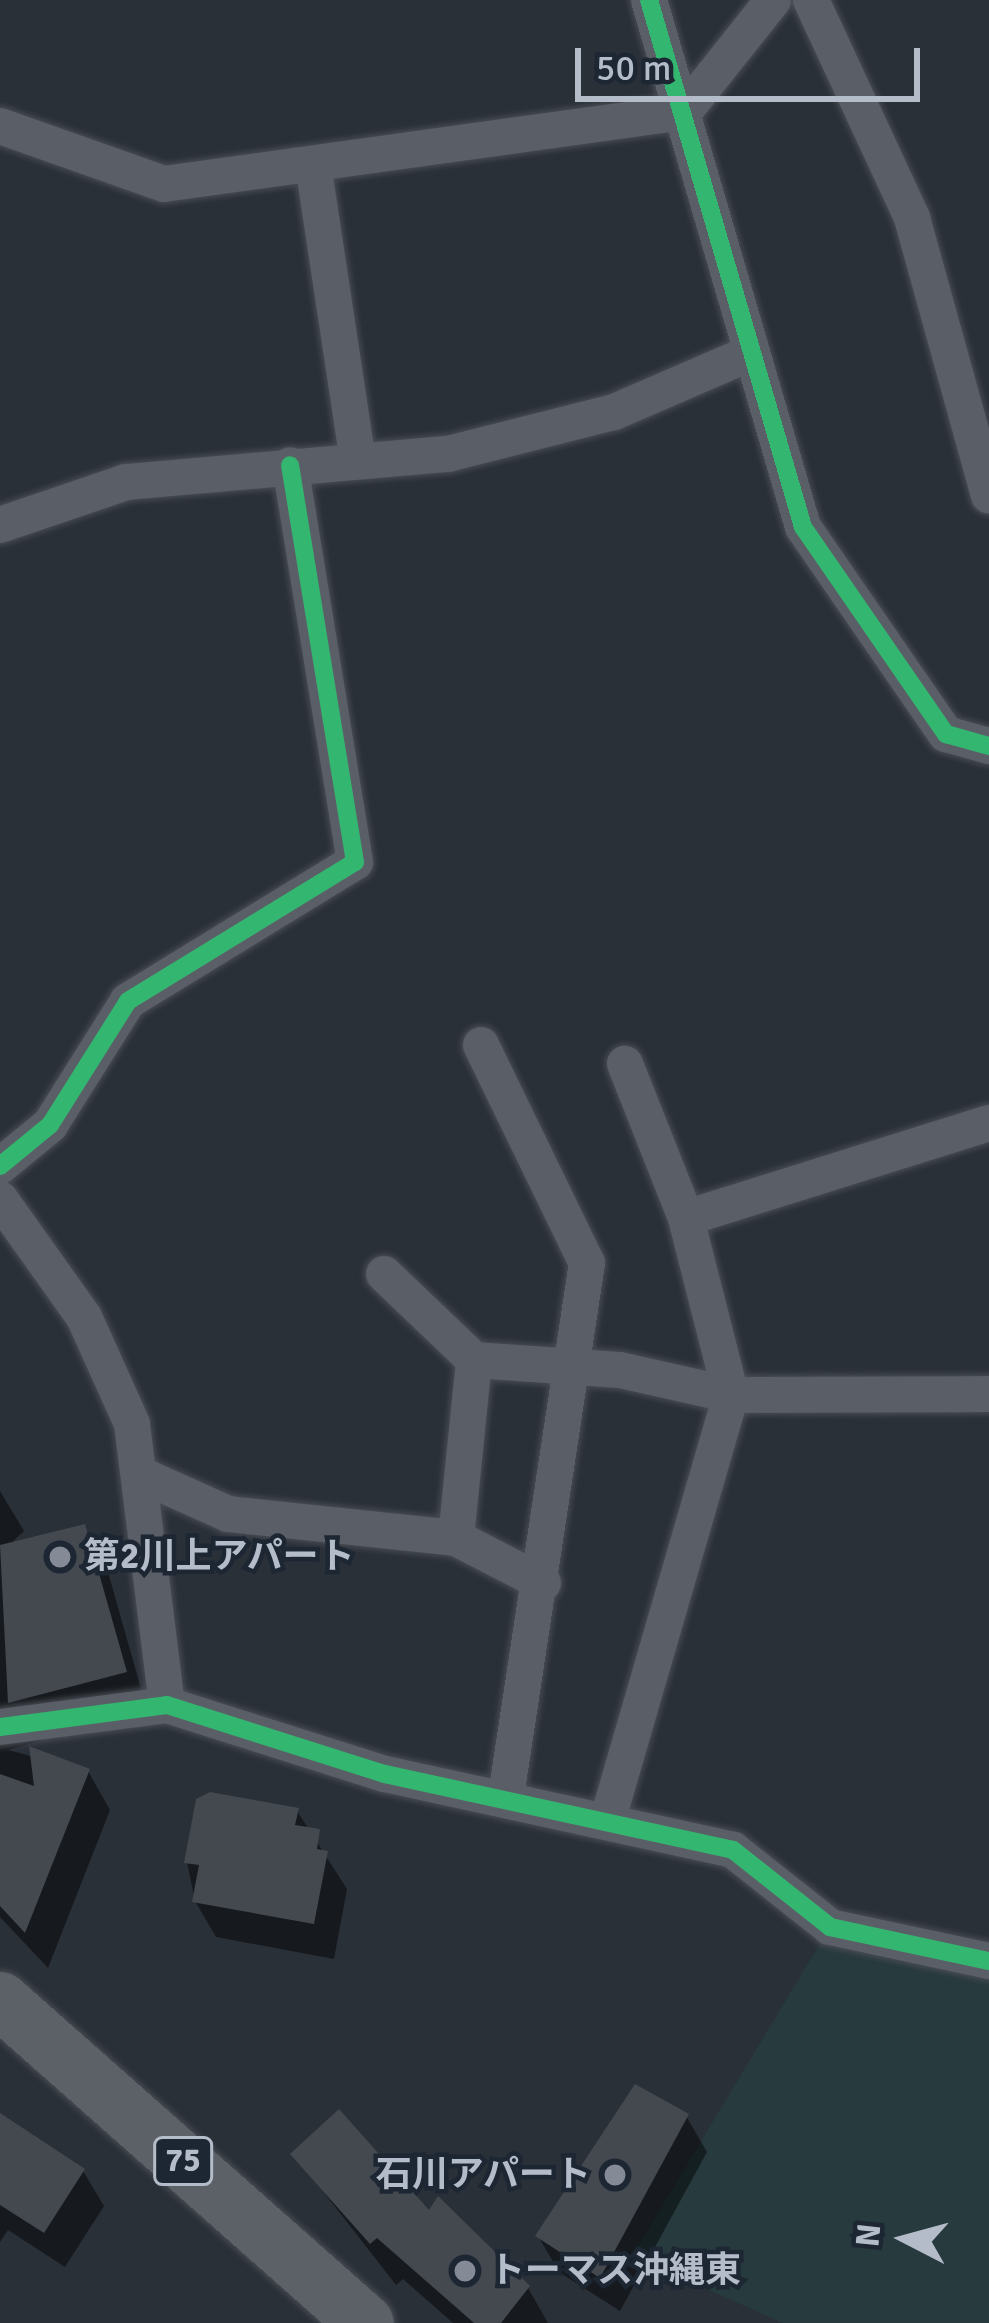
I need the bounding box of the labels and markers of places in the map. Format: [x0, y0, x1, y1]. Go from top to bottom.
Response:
place label: 第2川上アパート [84, 1535, 355, 1579]
marker: 第2川上アパート [47, 1544, 73, 1570]
place label: 石川アパート [375, 2153, 591, 2197]
marker: 石川アパート [602, 2162, 628, 2188]
place label: トーマス沖縄東 [489, 2249, 741, 2293]
marker: トーマス沖縄東 [452, 2258, 478, 2284]

